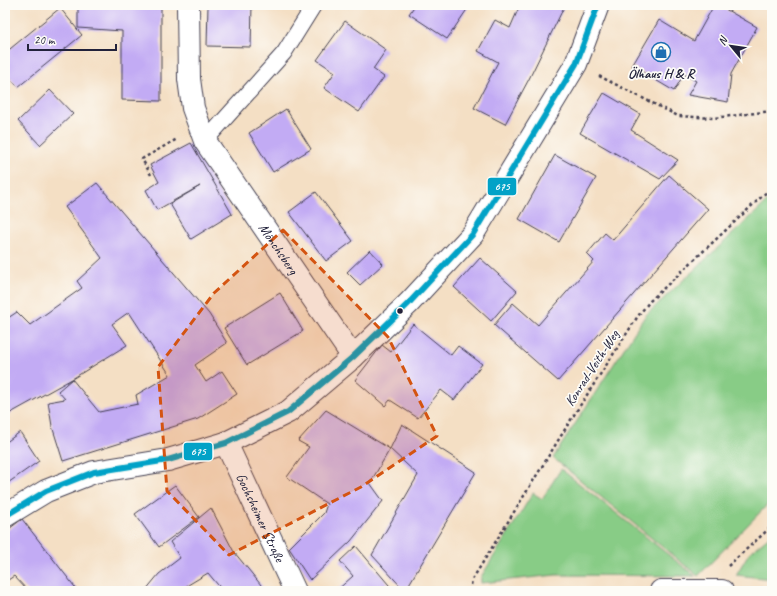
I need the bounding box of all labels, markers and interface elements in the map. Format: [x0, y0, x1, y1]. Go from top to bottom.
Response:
scale bar [28, 26, 116, 52]
north arrow [711, 26, 751, 66]
text: 20 m [34, 32, 56, 48]
text: N [714, 33, 731, 48]
shop icon: Ölhaus H & R [650, 41, 672, 63]
place label: Ölhaus H & R [628, 65, 696, 82]
line badge: 675 [487, 177, 517, 196]
text: 675 [495, 179, 511, 193]
street label: Mönchsberg [255, 220, 303, 278]
unlabelled marker [395, 306, 405, 316]
street label: Konrad-Veith-Weg [561, 326, 623, 409]
line badge: 675 [183, 442, 213, 461]
text: 675 [191, 444, 207, 458]
street label: Gochsheimer Straße [233, 470, 289, 566]

